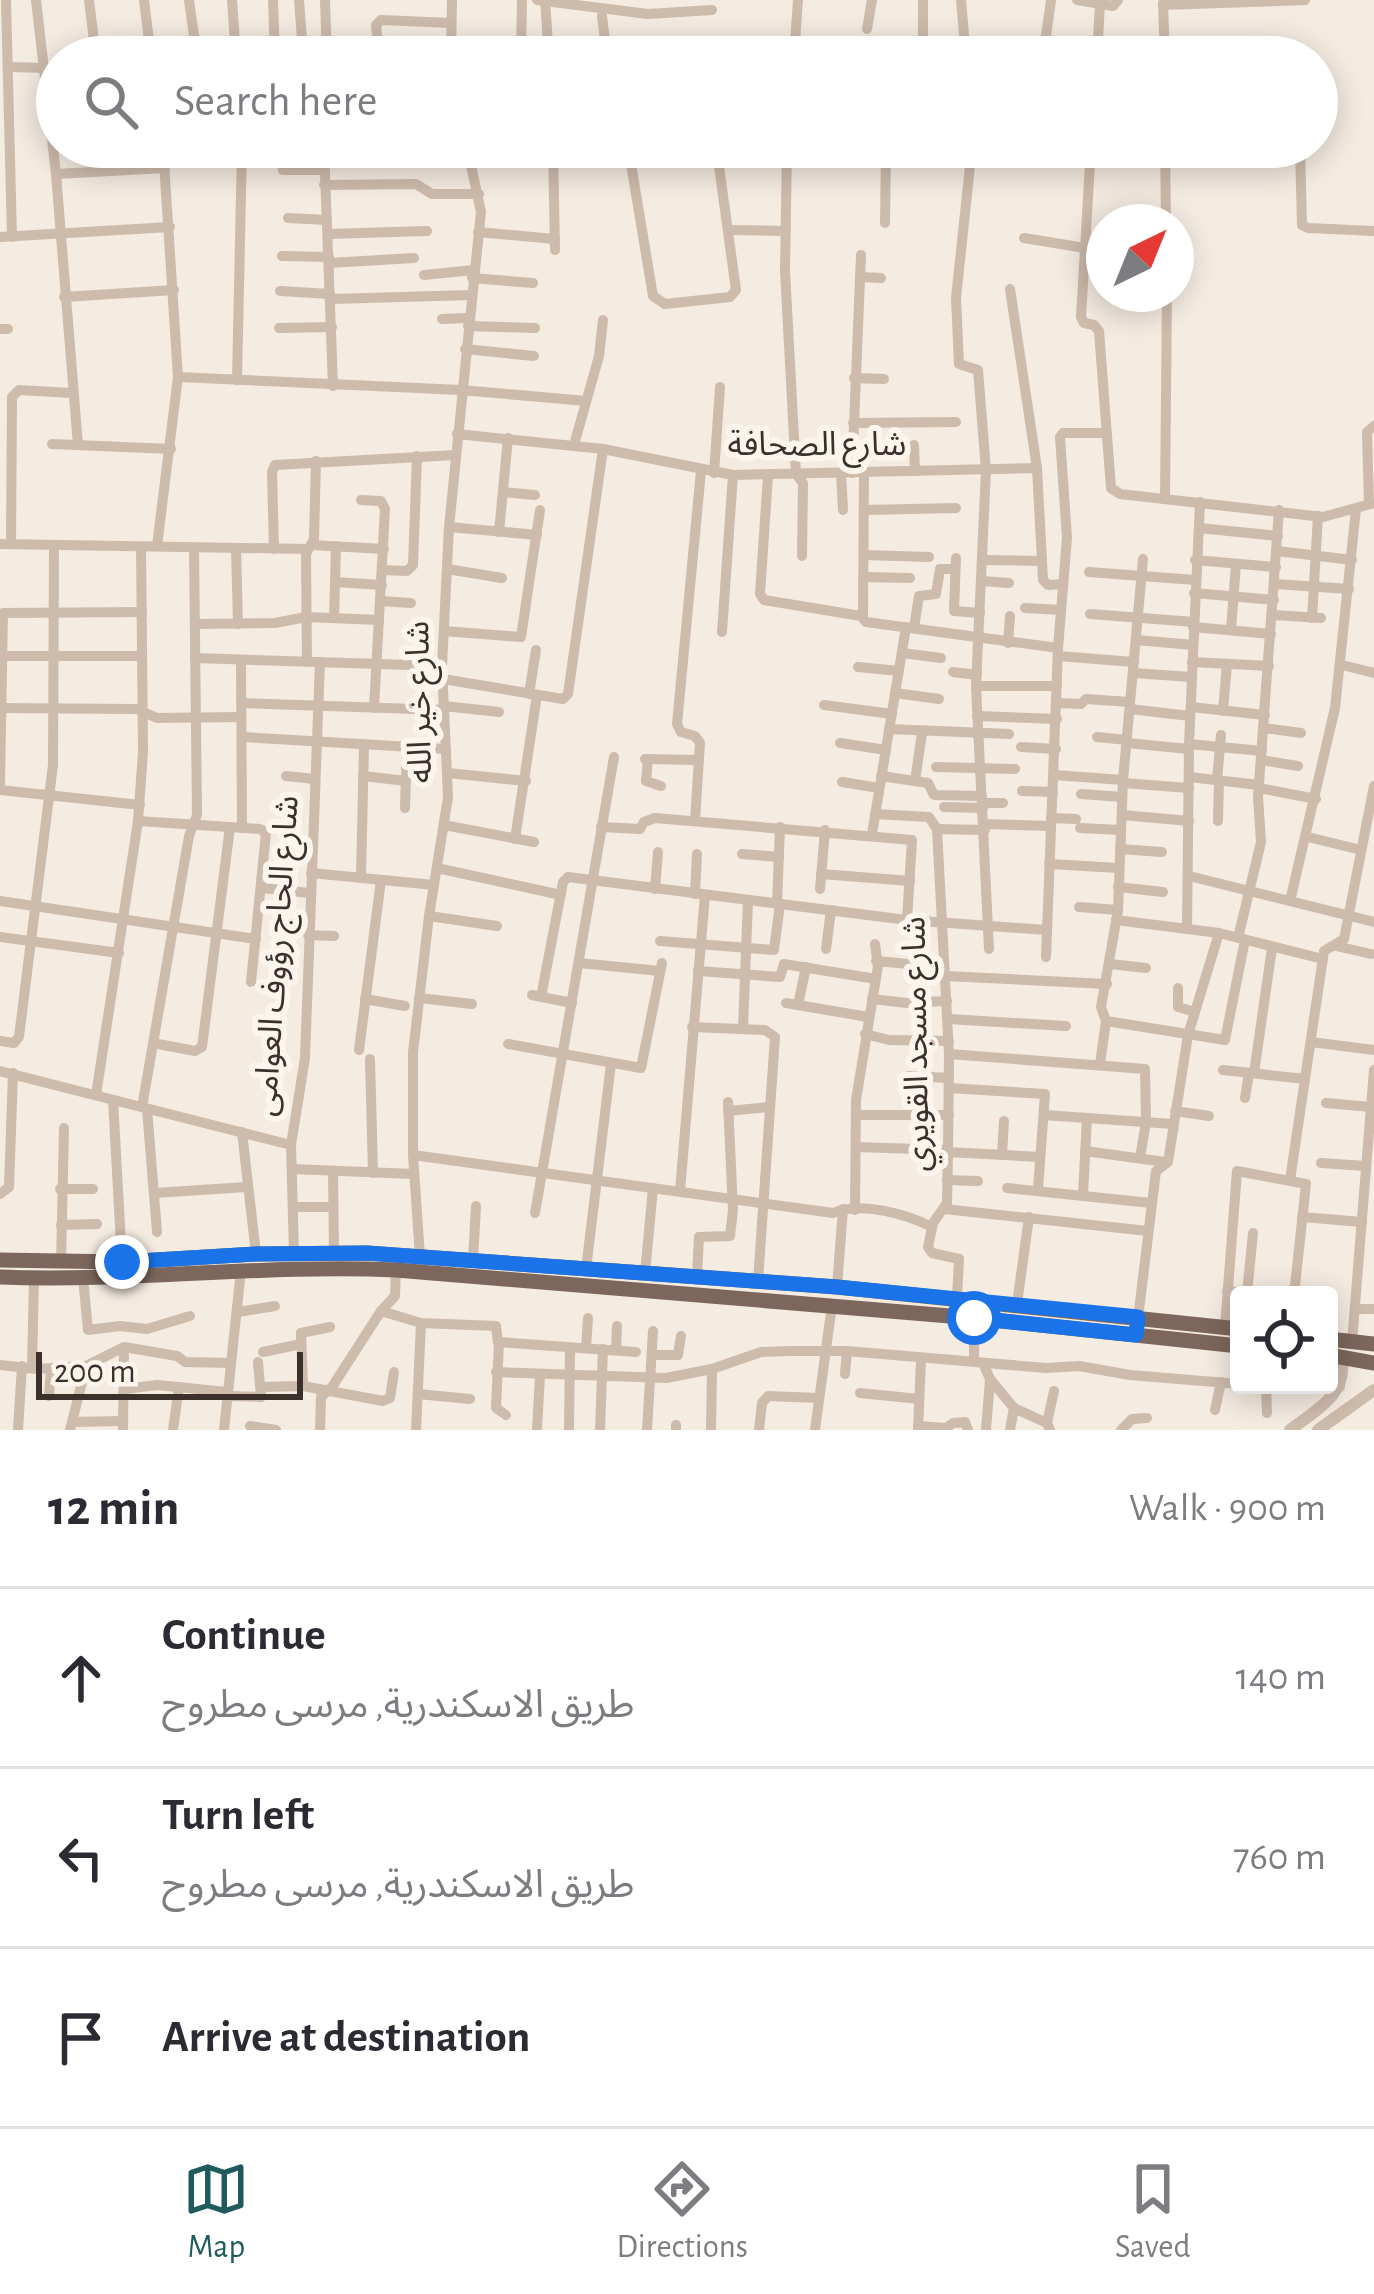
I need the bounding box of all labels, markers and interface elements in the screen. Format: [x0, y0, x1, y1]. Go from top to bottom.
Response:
search box [36, 36, 1338, 168]
icon: search [78, 69, 144, 135]
text: Search here [174, 79, 377, 124]
north arrow [1086, 204, 1194, 312]
street label: شارع الصحافة [728, 429, 906, 468]
street label: شارع خير الله [402, 620, 444, 783]
street label: شارع الحاج رؤوف العوامى [249, 794, 311, 1118]
street label: شارع مسجد القويري [898, 916, 942, 1172]
route end [95, 1235, 149, 1289]
map controls [1230, 1286, 1338, 1394]
button: locate [1230, 1286, 1338, 1394]
route start [947, 1291, 1001, 1345]
scale bar [36, 1346, 303, 1399]
text: 200 m [54, 1356, 136, 1389]
text: 12 min [48, 1483, 180, 1534]
text: Walk · 900 m [1129, 1489, 1326, 1528]
text: Continue [162, 1613, 326, 1658]
icon: ahead [48, 1645, 114, 1711]
text: 140 m [1236, 1658, 1326, 1697]
text: طريق الاسكندرية, مرسى مطروح [162, 1686, 634, 1725]
text: Turn left [162, 1793, 314, 1838]
icon: left [48, 1825, 114, 1891]
text: 760 m [1233, 1838, 1326, 1877]
text: طريق الاسكندرية, مرسى مطروح [162, 1866, 634, 1905]
icon: arrive [48, 2005, 114, 2071]
text: Arrive at destination [162, 2015, 530, 2060]
tab: Map [183, 2156, 249, 2268]
tab: Directions [616, 2156, 748, 2268]
tab: Saved [1115, 2156, 1190, 2268]

